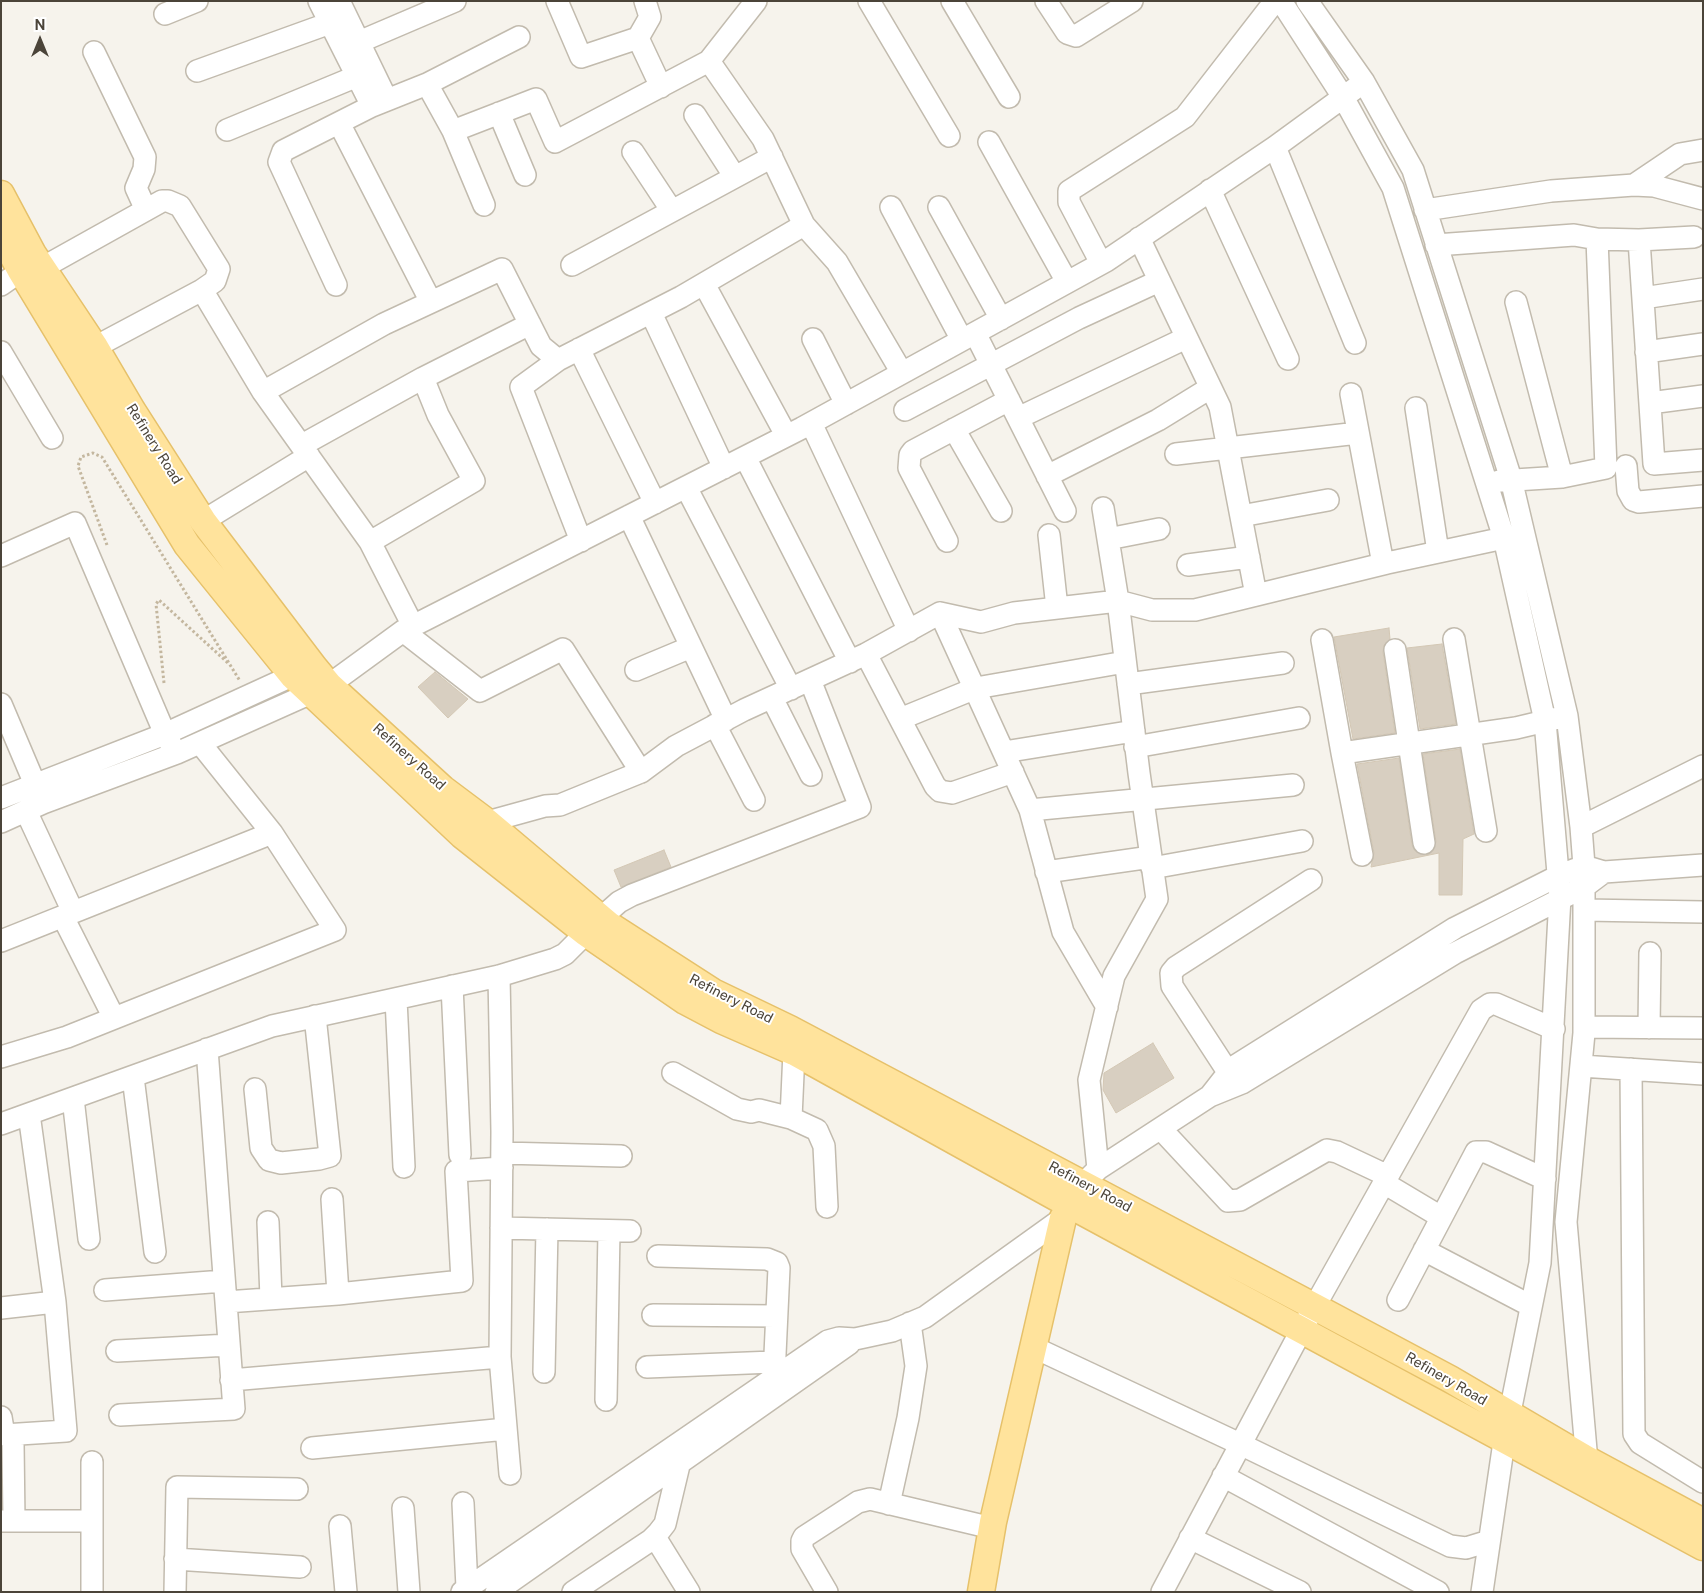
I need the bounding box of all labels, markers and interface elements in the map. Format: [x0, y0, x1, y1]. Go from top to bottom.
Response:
north arrow [15, 15, 65, 65]
text: N [35, 17, 45, 33]
street label: Refinery Road [123, 401, 185, 487]
street label: Refinery Road [369, 720, 449, 794]
street label: Refinery Road [686, 971, 776, 1027]
street label: Refinery Road [1046, 1158, 1134, 1216]
street label: Refinery Road [1402, 1349, 1490, 1409]

